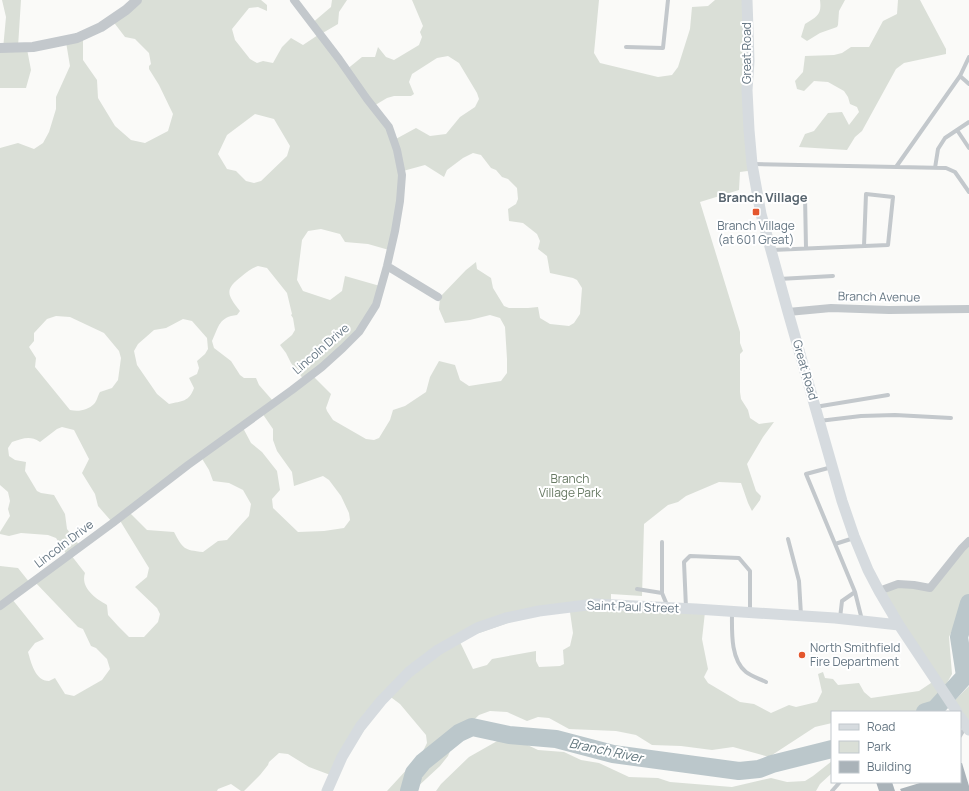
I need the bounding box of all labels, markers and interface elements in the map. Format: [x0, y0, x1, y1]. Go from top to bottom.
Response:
street label: Great Road [738, 22, 755, 84]
district label: Branch Village [718, 188, 808, 206]
marker: Branch Village (at 601 Great) [751, 207, 761, 217]
place label: Branch Village (at 601 Great) [717, 217, 795, 248]
street label: Branch Avenue [838, 287, 920, 306]
street label: Lincoln Drive [289, 319, 353, 378]
street label: Great Road [789, 338, 822, 402]
park label: Branch Village Park [539, 470, 602, 501]
street label: Lincoln Drive [31, 516, 97, 571]
street label: Saint Paul Street [587, 596, 680, 617]
place label: North Smithfield Fire Department [810, 639, 900, 670]
marker: North Smithfield Fire Department [797, 650, 807, 660]
legend [831, 711, 961, 783]
text: Road [867, 718, 895, 735]
water label: Branch River [568, 733, 647, 767]
text: Park [867, 738, 892, 755]
text: Building [867, 758, 911, 775]

